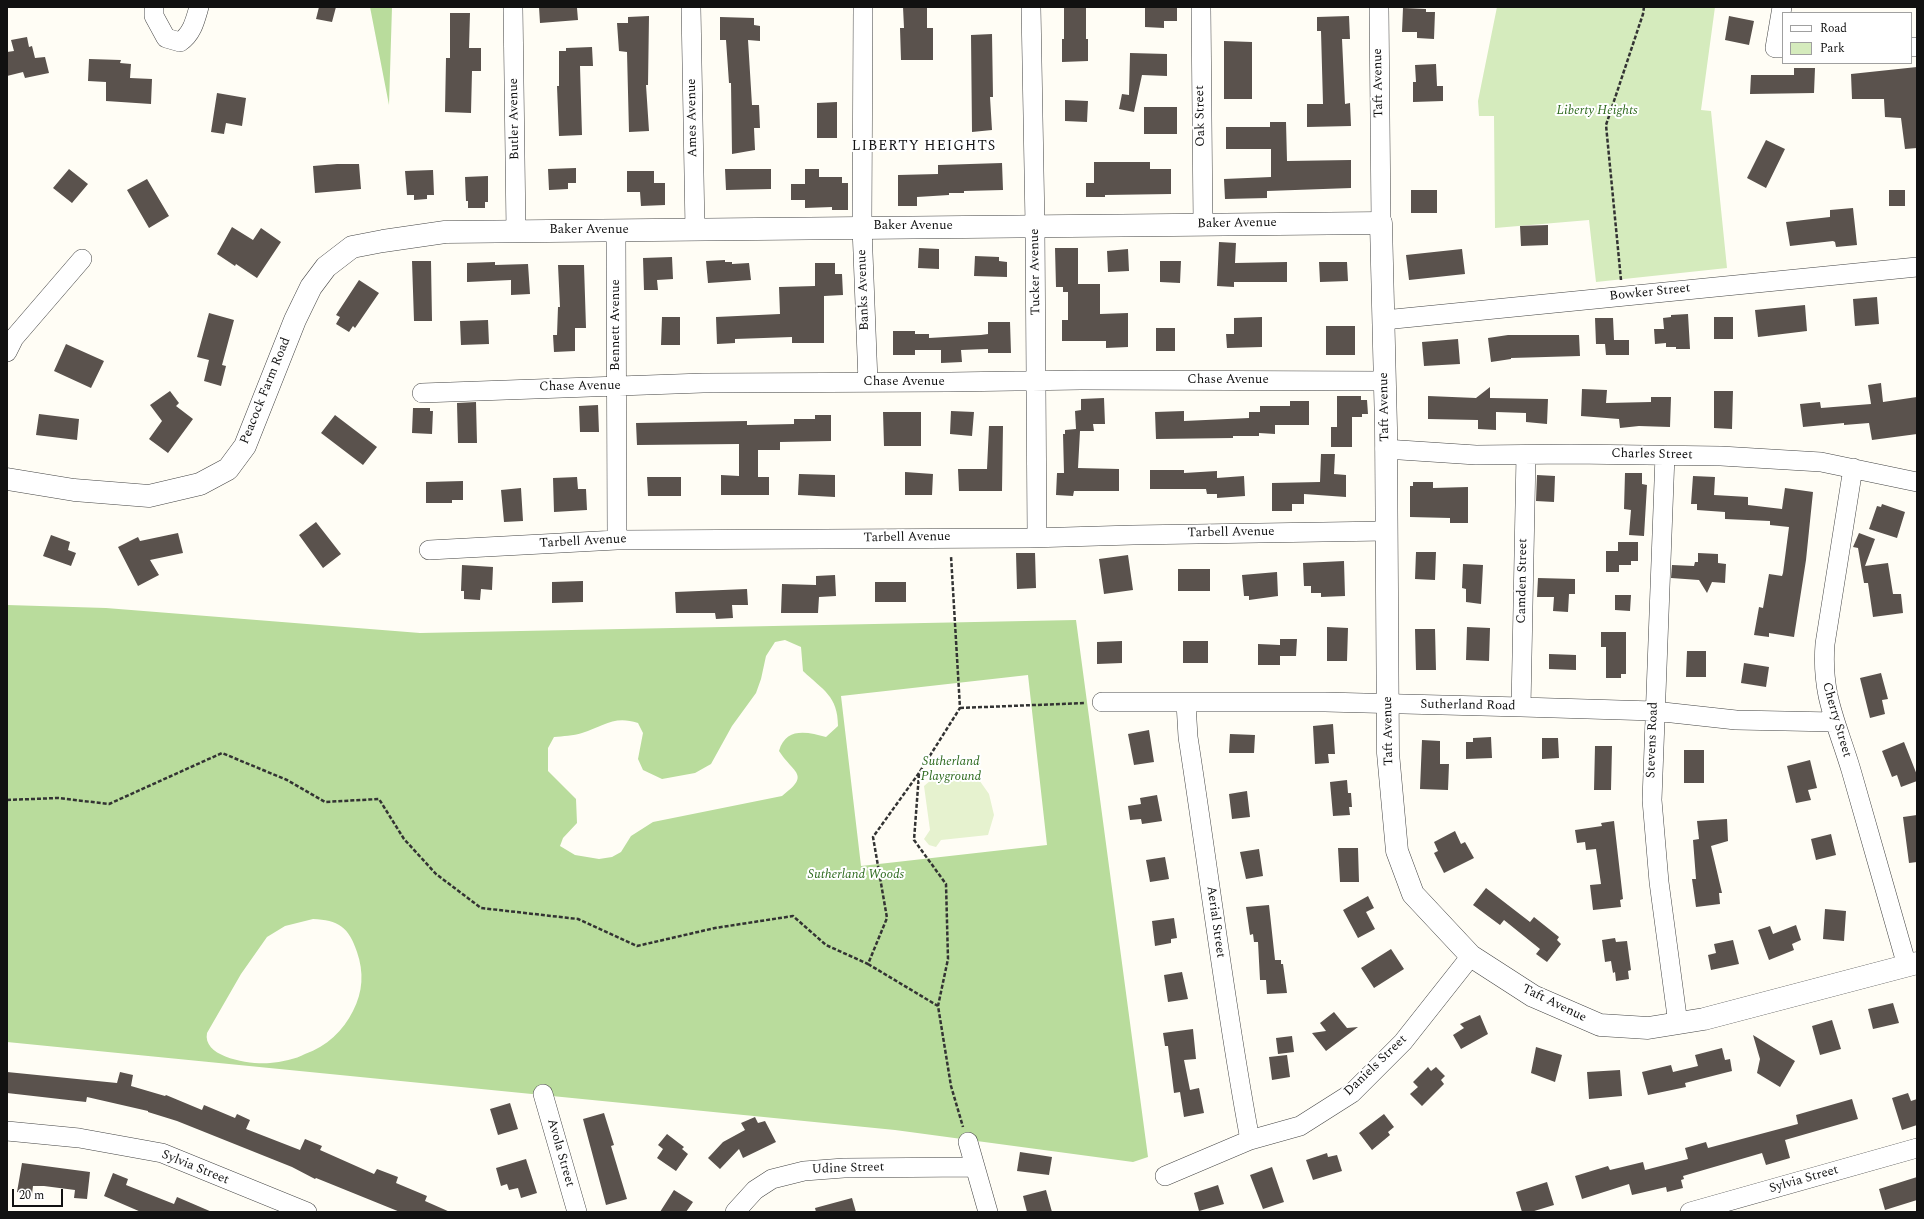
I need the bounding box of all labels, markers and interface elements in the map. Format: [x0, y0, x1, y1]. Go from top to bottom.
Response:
legend [1782, 12, 1912, 64]
text: Road [1820, 19, 1847, 38]
text: Park [1820, 39, 1845, 58]
street label: Taft Avenue [1371, 48, 1387, 118]
street label: Butler Avenue [506, 78, 524, 160]
street label: Ames Avenue [685, 78, 701, 158]
street label: Oak Street [1193, 85, 1209, 147]
park label: Liberty Heights [1556, 103, 1638, 119]
district label: LIBERTY HEIGHTS [852, 139, 996, 155]
street label: Baker Avenue [1197, 216, 1277, 232]
street label: Baker Avenue [873, 218, 953, 234]
street label: Baker Avenue [549, 222, 629, 238]
street label: Tucker Avenue [1027, 228, 1045, 316]
street label: Banks Avenue [855, 249, 873, 331]
street label: Bennett Avenue [608, 279, 624, 371]
street label: Bowker Street [1609, 281, 1691, 305]
street label: Peacock Farm Road [237, 335, 295, 447]
street label: Chase Avenue [1187, 372, 1269, 388]
street label: Taft Avenue [1377, 372, 1393, 442]
street label: Chase Avenue [863, 374, 945, 390]
street label: Chase Avenue [539, 378, 621, 396]
street label: Charles Street [1611, 446, 1693, 464]
street label: Tarbell Avenue [1187, 524, 1275, 542]
street label: Tarbell Avenue [863, 529, 951, 547]
street label: Tarbell Avenue [539, 532, 627, 552]
street label: Camden Street [1514, 538, 1532, 624]
street label: Cherry Street [1818, 681, 1854, 759]
street label: Taft Avenue [1381, 696, 1397, 766]
street label: Sutherland Road [1420, 697, 1516, 715]
street label: Stevens Road [1644, 702, 1662, 778]
park label: Sutherland Playground [921, 754, 981, 785]
park label: Sutherland Woods [808, 867, 904, 883]
street label: Aerial Street [1202, 885, 1228, 959]
street label: Taft Avenue [1519, 982, 1589, 1026]
street label: Daniels Street [1341, 1032, 1411, 1100]
street label: Avola Street [543, 1117, 577, 1189]
street label: Sylvia Street [159, 1147, 231, 1189]
street label: Udine Street [811, 1160, 885, 1178]
street label: Sylvia Street [1768, 1163, 1840, 1197]
scale bar [14, 1181, 65, 1207]
text: 20 m [19, 1186, 44, 1205]

